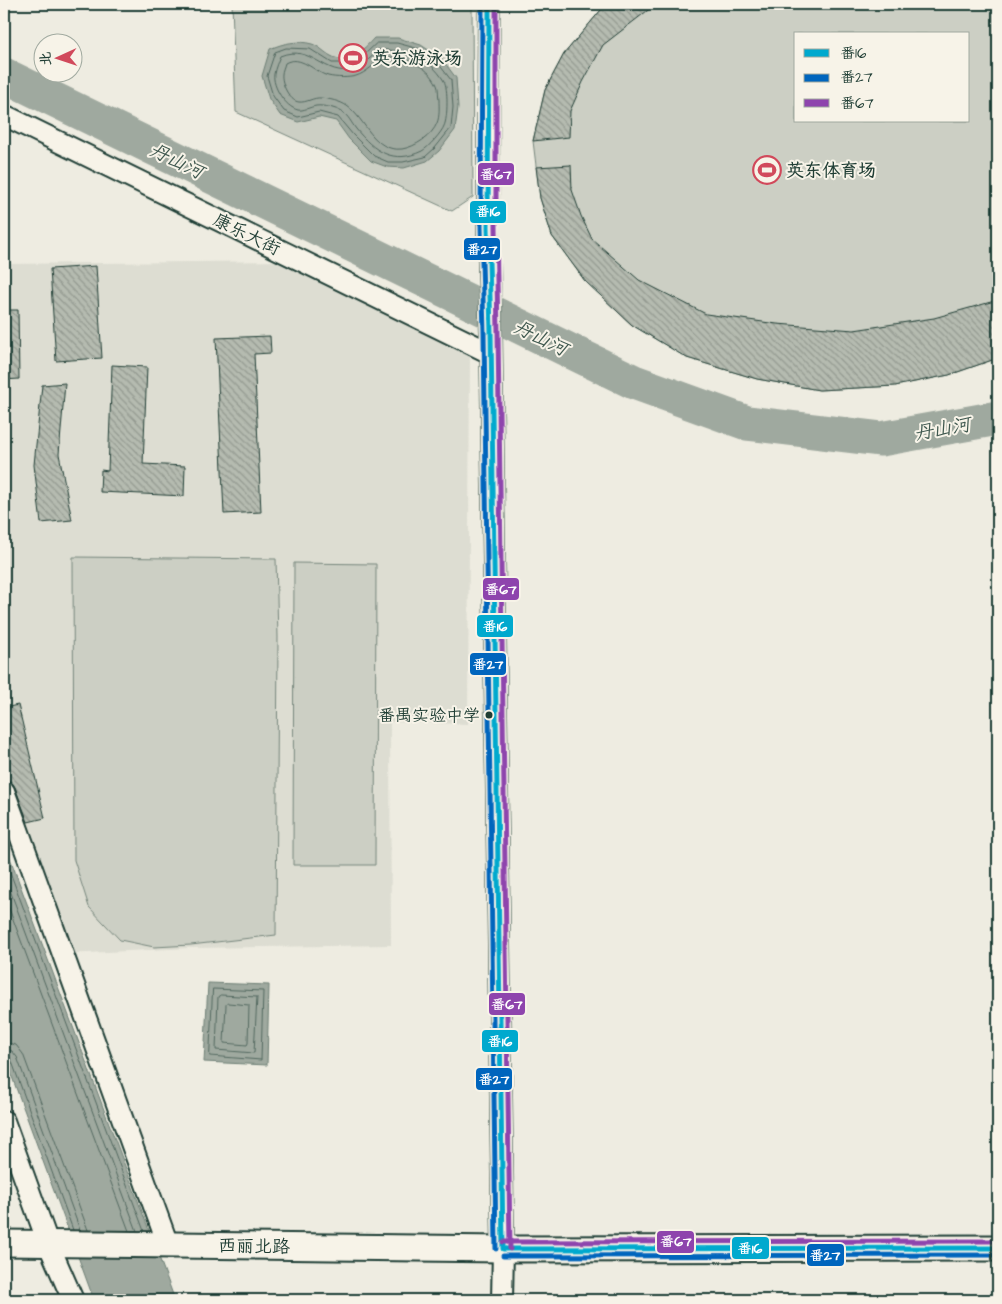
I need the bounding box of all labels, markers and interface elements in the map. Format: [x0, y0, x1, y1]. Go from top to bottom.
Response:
north arrow [32, 32, 82, 82]
legend [794, 32, 970, 122]
sports icon: 英东游泳场 [338, 43, 368, 73]
text: 番16 [840, 43, 867, 64]
place label: 英东游泳场 [372, 46, 462, 71]
text: 北 [36, 51, 56, 66]
text: 番27 [840, 67, 873, 88]
text: 番67 [840, 93, 874, 114]
water label: 丹山河 [145, 137, 211, 187]
sports icon: 英东体育场 [752, 155, 782, 185]
place label: 英东体育场 [786, 158, 876, 183]
line badge: 番67 [477, 162, 515, 186]
text: 番67 [480, 165, 512, 185]
line badge: 番16 [469, 200, 507, 224]
text: 番16 [476, 202, 501, 222]
street label: 康乐大街 [209, 207, 285, 261]
line badge: 番27 [463, 237, 501, 261]
text: 番27 [467, 240, 498, 260]
water label: 丹山河 [509, 314, 575, 364]
water label: 丹山河 [912, 411, 976, 448]
line badge: 番67 [482, 577, 520, 601]
text: 番67 [485, 580, 517, 600]
line badge: 番16 [476, 614, 514, 638]
text: 番16 [483, 617, 508, 637]
line badge: 番27 [469, 652, 507, 676]
text: 番27 [473, 655, 504, 675]
place label: 番禺实验中学 [378, 704, 480, 728]
marker: 番禺实验中学 [484, 710, 494, 720]
line badge: 番67 [488, 992, 526, 1016]
text: 番67 [491, 995, 523, 1015]
line badge: 番16 [481, 1029, 519, 1053]
text: 番16 [488, 1032, 513, 1052]
line badge: 番27 [475, 1067, 513, 1091]
text: 番27 [479, 1070, 510, 1090]
line badge: 番67 [656, 1230, 695, 1254]
text: 番67 [660, 1232, 692, 1252]
street label: 西丽北路 [218, 1233, 290, 1260]
line badge: 番16 [731, 1236, 770, 1260]
text: 番16 [738, 1239, 763, 1259]
line badge: 番27 [806, 1243, 845, 1267]
text: 番27 [810, 1246, 841, 1266]

